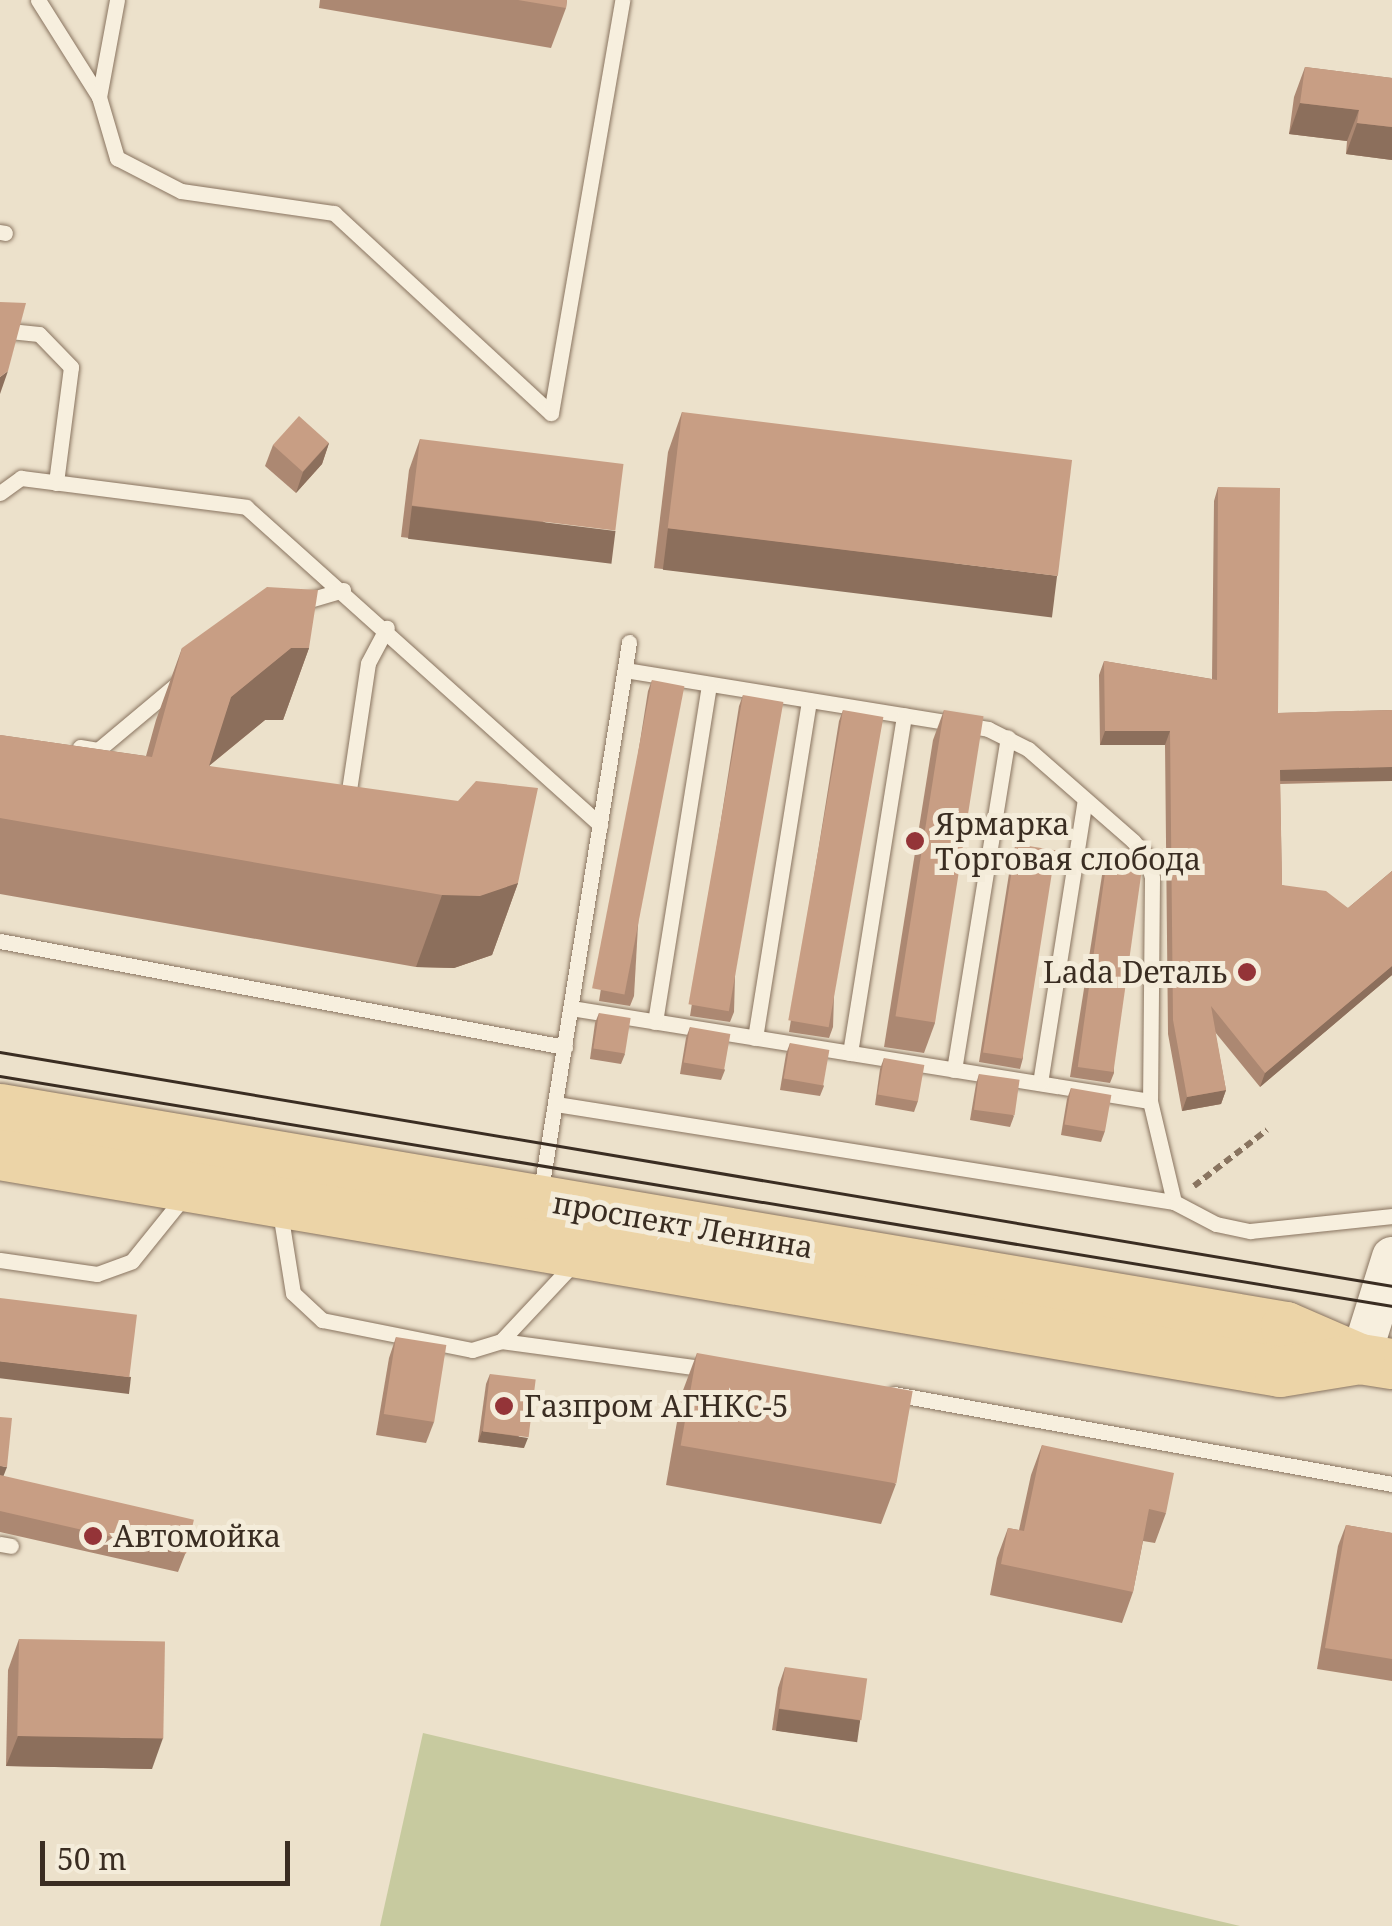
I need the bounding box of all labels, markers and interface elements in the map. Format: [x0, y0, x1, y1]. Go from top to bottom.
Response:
place label: Ярмарка Торговая слобода [935, 806, 1201, 876]
marker: Ярмарка Торговая слобода [904, 830, 926, 852]
place label: Lada Dеталь [1043, 954, 1227, 990]
marker: Lada Dеталь [1236, 961, 1258, 983]
street label: проспект Ленина [550, 1184, 816, 1266]
place label: Газпром АГНКС-5 [524, 1388, 789, 1424]
marker: Газпром АГНКС-5 [493, 1395, 515, 1417]
place label: Автомойка [113, 1518, 281, 1554]
marker: Автомойка [82, 1525, 104, 1547]
scale bar [45, 1821, 295, 1883]
text: 50 m [57, 1838, 127, 1879]

